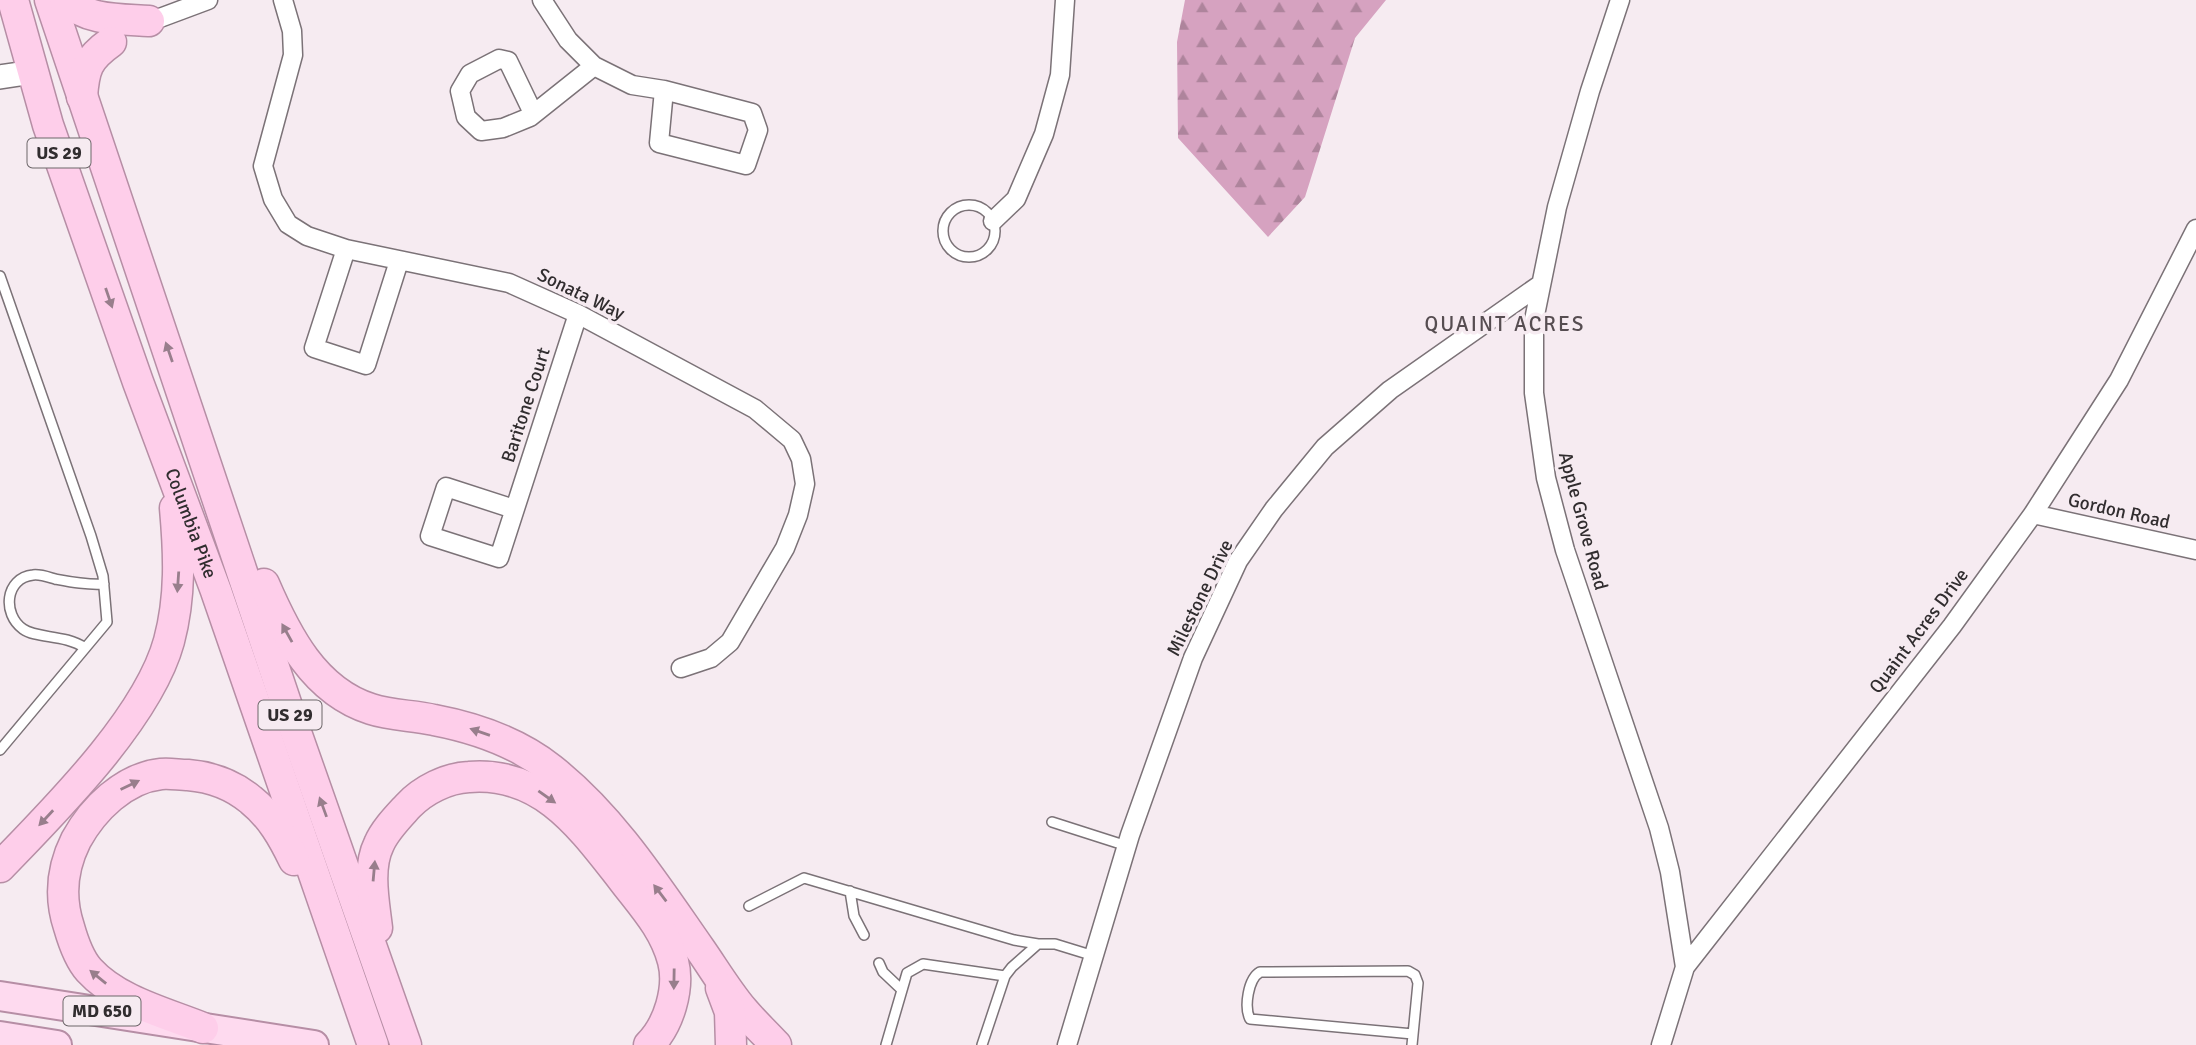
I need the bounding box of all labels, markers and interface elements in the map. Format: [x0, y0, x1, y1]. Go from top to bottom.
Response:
road number: US 29 [28, 138, 90, 168]
street label: Sonata Way [533, 263, 629, 326]
one-way arrow [104, 288, 115, 309]
district label: QUAINT ACRES [1425, 311, 1585, 337]
one-way arrow [163, 342, 174, 363]
street label: Baritone Court [496, 344, 556, 466]
street label: Apple Grove Road [1553, 449, 1613, 593]
street label: Columbia Pike [159, 465, 222, 582]
street label: Gordon Road [2066, 488, 2172, 534]
street label: Milestone Drive [1161, 536, 1239, 660]
street label: Quaint Acres Drive [1864, 564, 1974, 698]
one-way arrow [172, 572, 183, 594]
one-way arrow [281, 623, 293, 643]
road number: US 29 [258, 700, 322, 730]
one-way arrow [469, 726, 490, 737]
one-way arrow [120, 780, 140, 791]
one-way arrow [538, 790, 556, 804]
one-way arrow [317, 797, 328, 818]
one-way arrow [39, 809, 55, 826]
one-way arrow [369, 860, 380, 882]
one-way arrow [652, 884, 667, 902]
one-way arrow [668, 968, 679, 990]
one-way arrow [89, 970, 106, 985]
road number: MD 650 [64, 996, 140, 1026]

